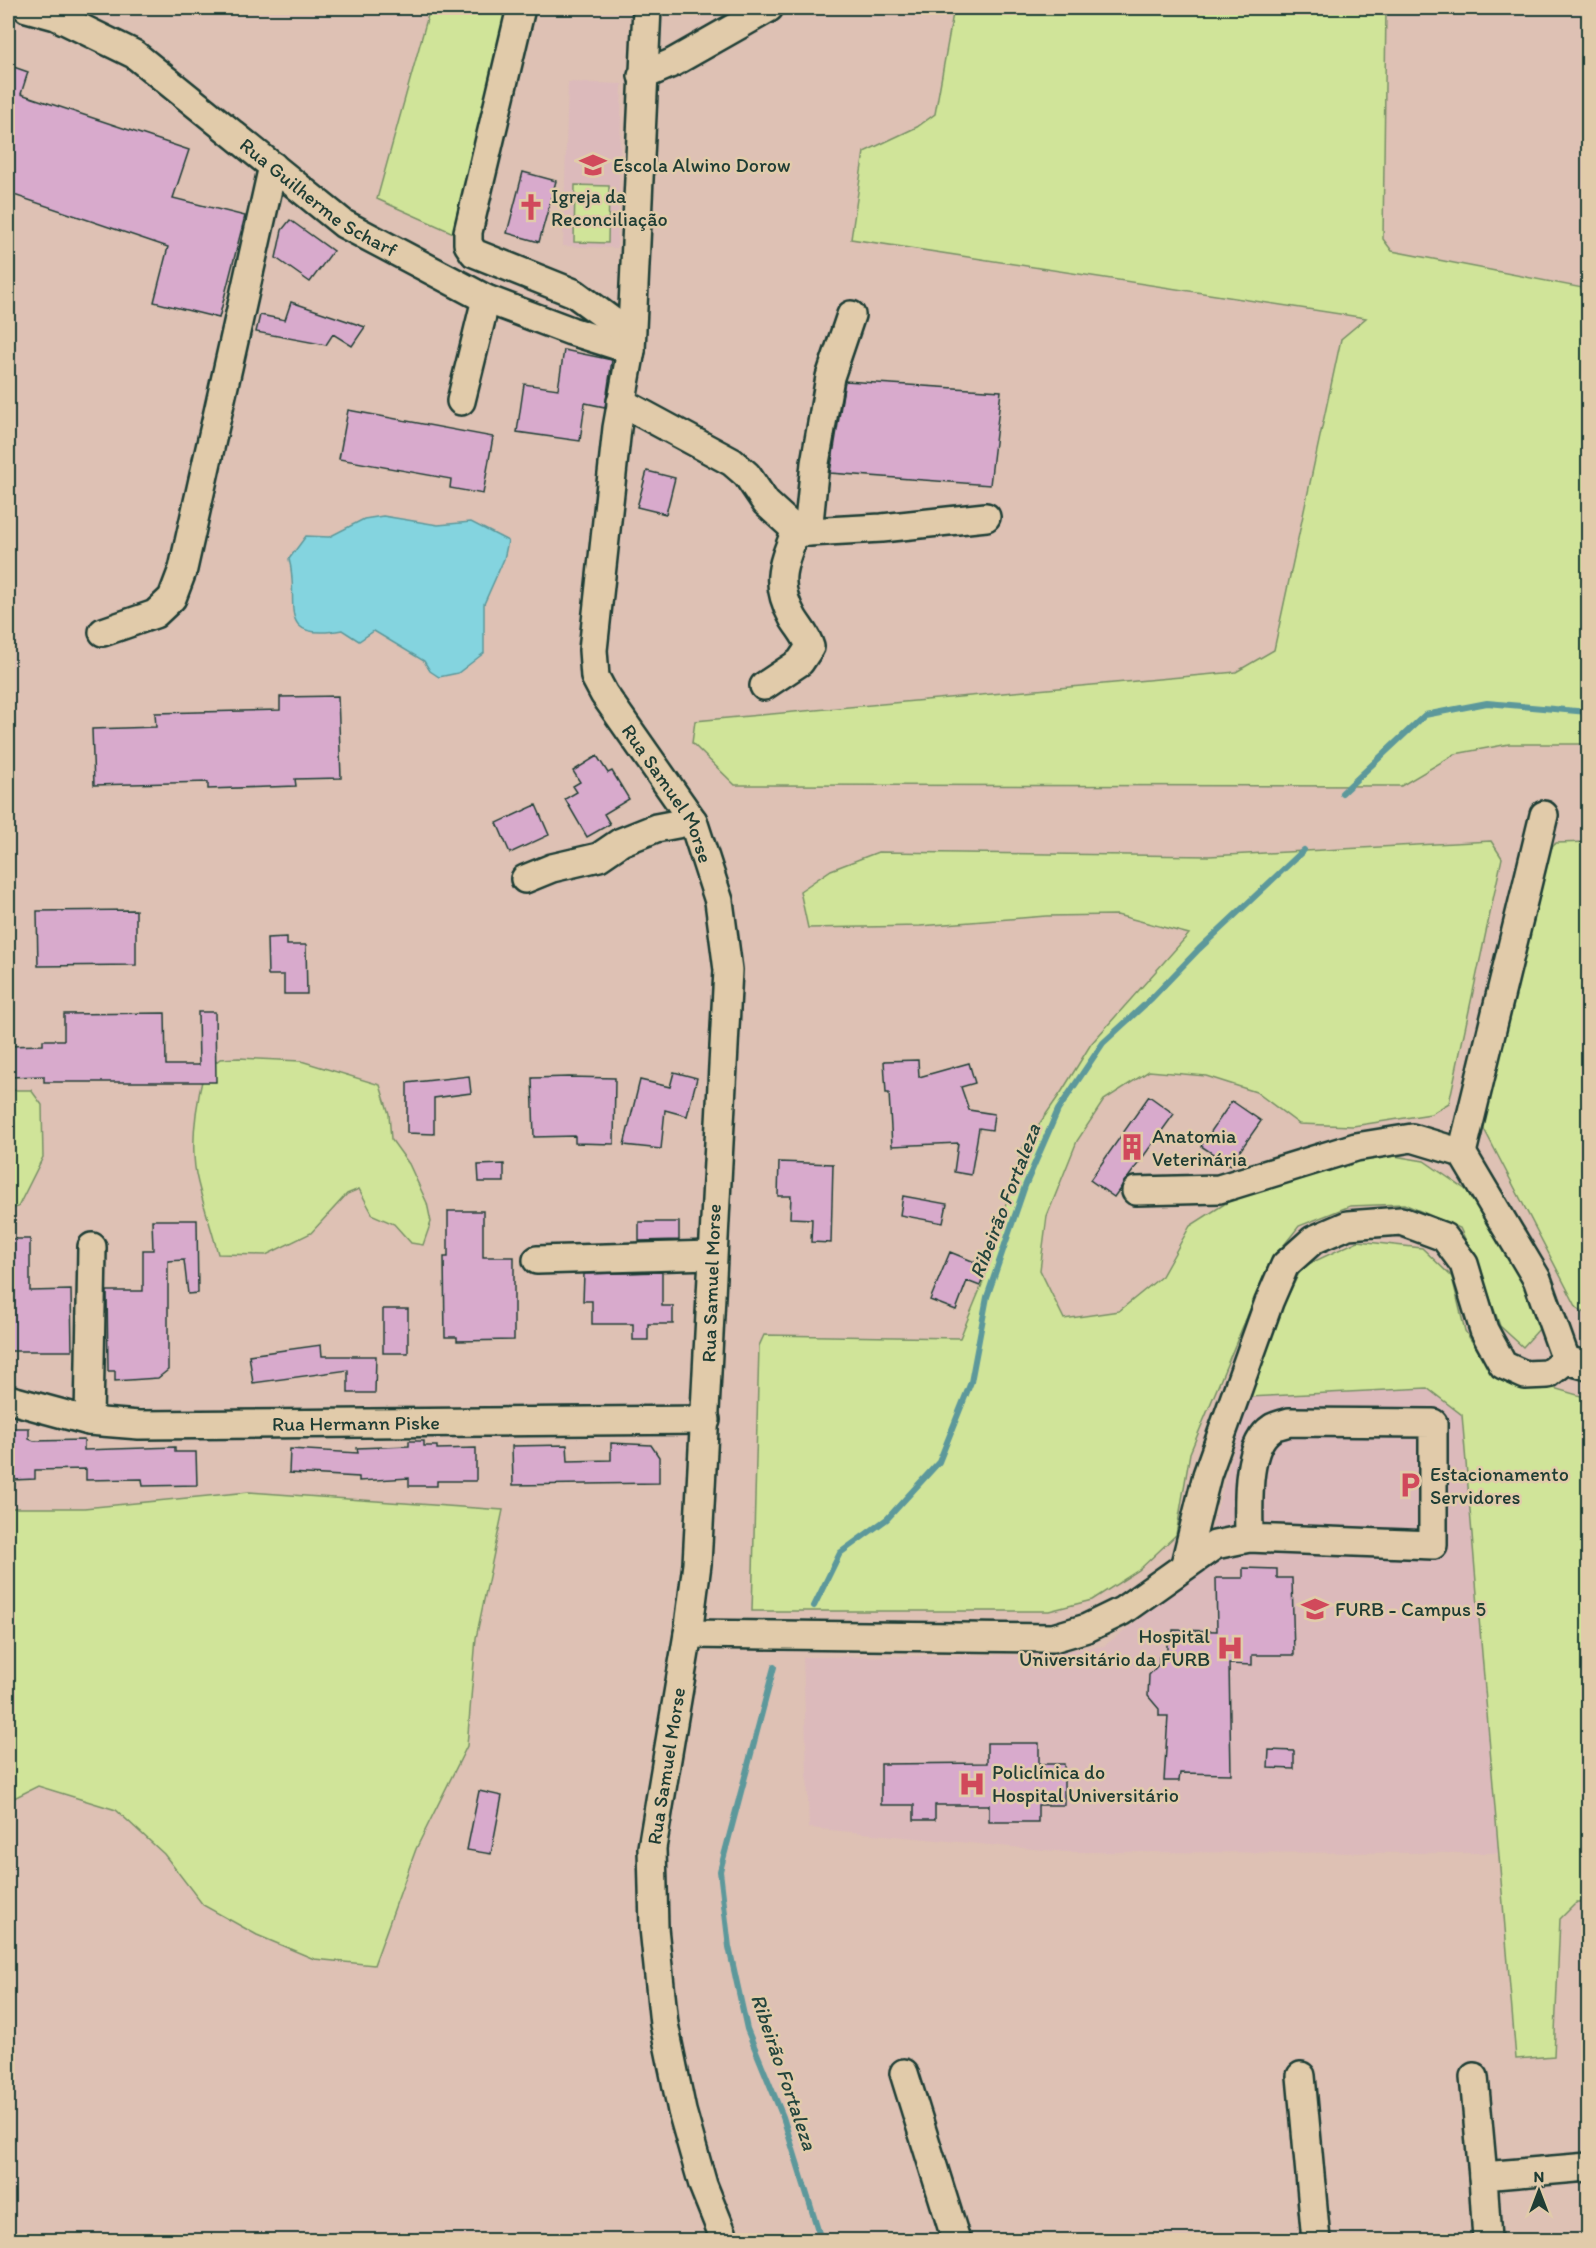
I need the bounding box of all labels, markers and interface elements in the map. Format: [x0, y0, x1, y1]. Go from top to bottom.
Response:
street label: Rua Guilherme Scharf [235, 133, 402, 262]
school or university icon: Escola Alwino Dorow [578, 150, 608, 180]
place label: Escola Alwino Dorow [613, 153, 791, 177]
place label: Igreja da Reconciliação [551, 184, 668, 231]
church icon: Igreja da Reconciliação [516, 192, 546, 222]
street label: Rua Samuel Morse [617, 719, 718, 866]
water label: Ribeirão Fortaleza [964, 1120, 1046, 1281]
place label: Anatomia Veterinária [1152, 1124, 1247, 1171]
building icon: Anatomia Veterinária [1117, 1132, 1147, 1162]
street label: Rua Samuel Morse [696, 1203, 726, 1363]
street label: Rua Hermann Piske [272, 1410, 440, 1436]
place label: Estacionamento Servidores [1430, 1462, 1569, 1509]
parking icon: Estacionamento Servidores [1395, 1470, 1425, 1500]
school or university icon: FURB - Campus 5 [1300, 1594, 1330, 1624]
place label: FURB - Campus 5 [1335, 1597, 1486, 1621]
place label: Hospital Universitário da FURB [1019, 1624, 1210, 1671]
hospital icon: Hospital Universitário da FURB [1215, 1633, 1245, 1663]
street label: Rua Samuel Morse [642, 1686, 690, 1846]
place label: Policlínica do Hospital Universitário [992, 1760, 1179, 1807]
hospital icon: Policlínica do Hospital Universitário [957, 1769, 987, 1799]
water label: Ribeirão Fortaleza [746, 1991, 823, 2154]
north arrow [1509, 2161, 1569, 2221]
text: N [1534, 2167, 1544, 2186]

